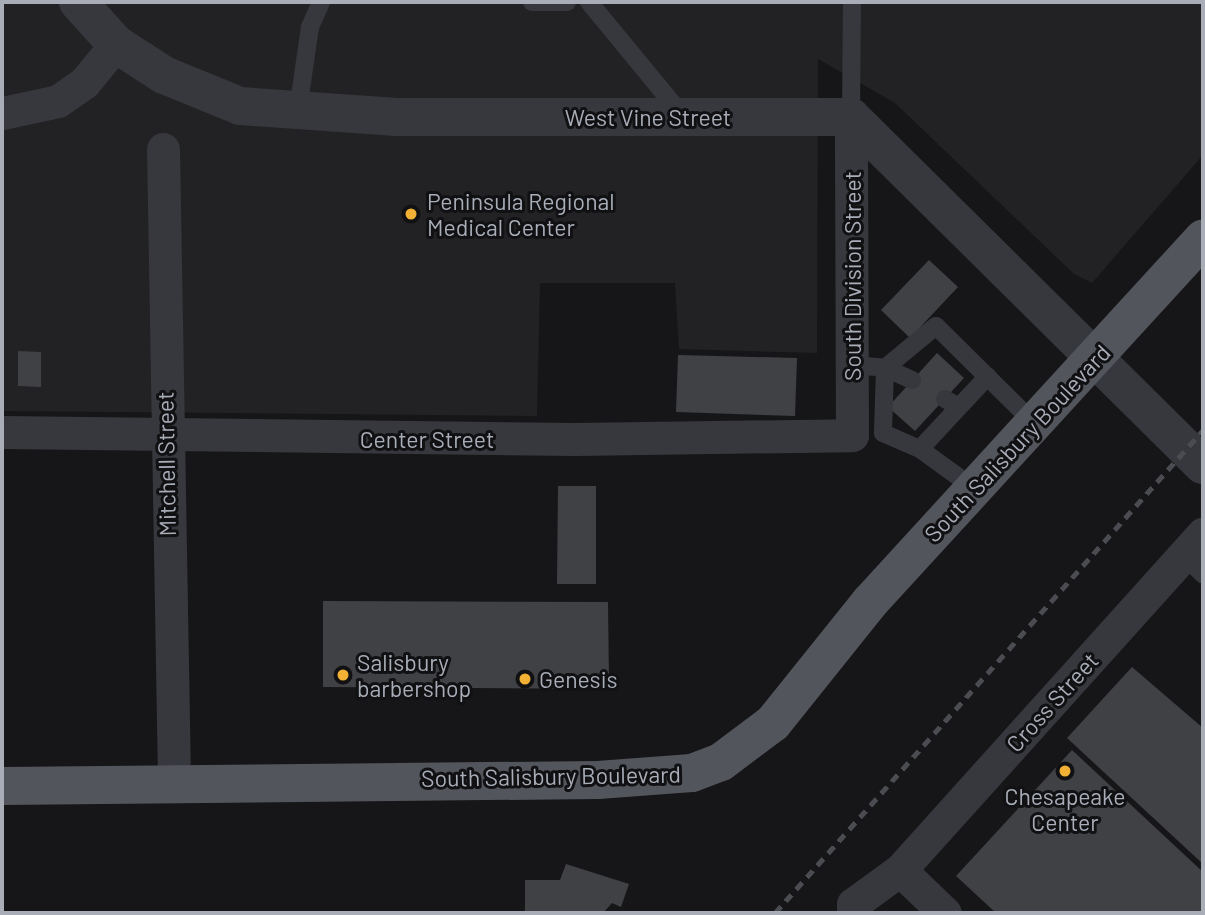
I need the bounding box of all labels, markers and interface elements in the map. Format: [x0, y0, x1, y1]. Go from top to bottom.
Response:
street label: West Vine Street [565, 103, 731, 131]
street label: South Division Street [838, 171, 866, 381]
place label: Peninsula Regional Medical Center [427, 187, 615, 241]
marker: Peninsula Regional Medical Center [401, 204, 421, 224]
street label: South Salisbury Boulevard [918, 339, 1116, 547]
street label: Mitchell Street [151, 391, 181, 537]
street label: Center Street [360, 425, 494, 453]
street label: Cross Street [1000, 647, 1104, 757]
place label: Salisbury barbershop [357, 648, 471, 702]
place label: Genesis [539, 665, 618, 693]
marker: Salisbury barbershop [335, 667, 351, 683]
marker: Genesis [517, 671, 533, 687]
street label: South Salisbury Boulevard [421, 760, 681, 792]
marker: Chesapeake Center [1057, 763, 1073, 779]
place label: Chesapeake Center [1005, 782, 1125, 836]

